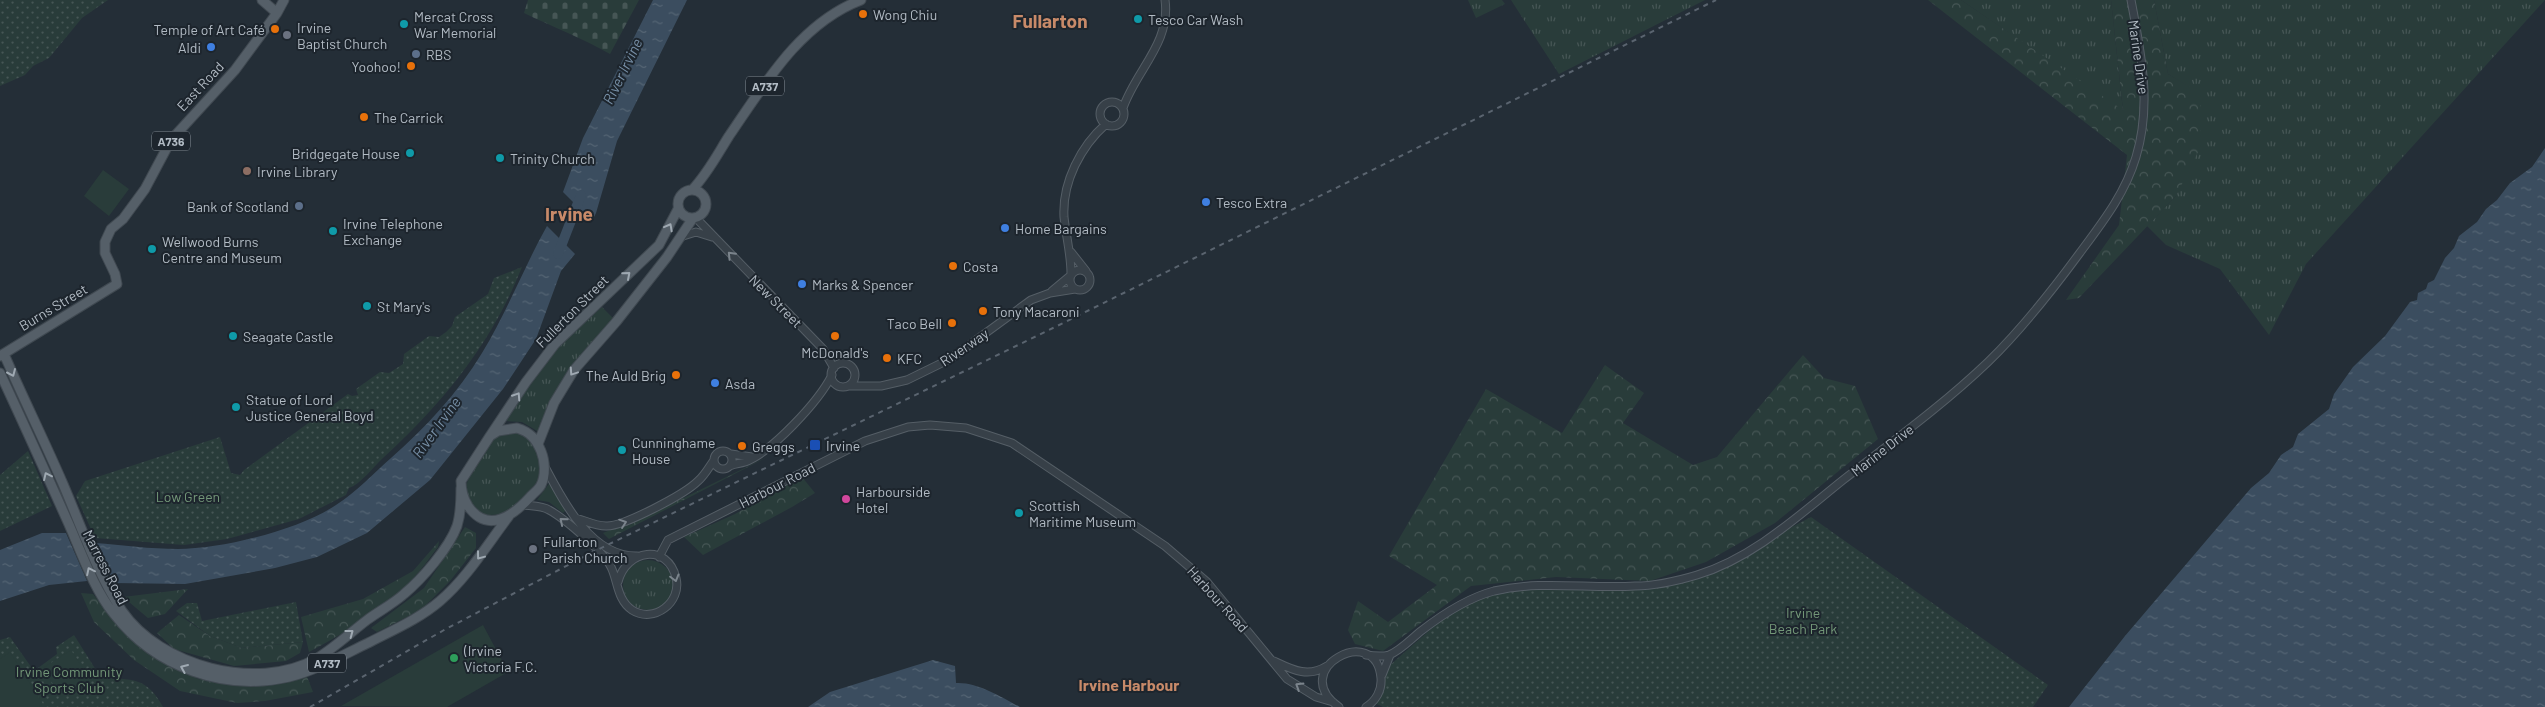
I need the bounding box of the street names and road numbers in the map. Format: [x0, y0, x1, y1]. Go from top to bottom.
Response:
street label: Marine Drive [2125, 19, 2153, 95]
street label: East Road [173, 58, 227, 114]
road number: A737 [746, 76, 784, 95]
road number: A736 [152, 132, 190, 150]
street label: Fullerton Street [532, 271, 612, 351]
street label: New Street [746, 271, 806, 331]
street label: Burns Street [16, 280, 90, 334]
street label: Riverway [936, 324, 992, 369]
street label: Marine Drive [1847, 420, 1917, 480]
street label: Harbour Road [736, 459, 818, 511]
street label: Marress Road [80, 527, 132, 607]
street label: Harbour Road [1184, 562, 1252, 636]
road number: A737 [308, 654, 346, 672]

